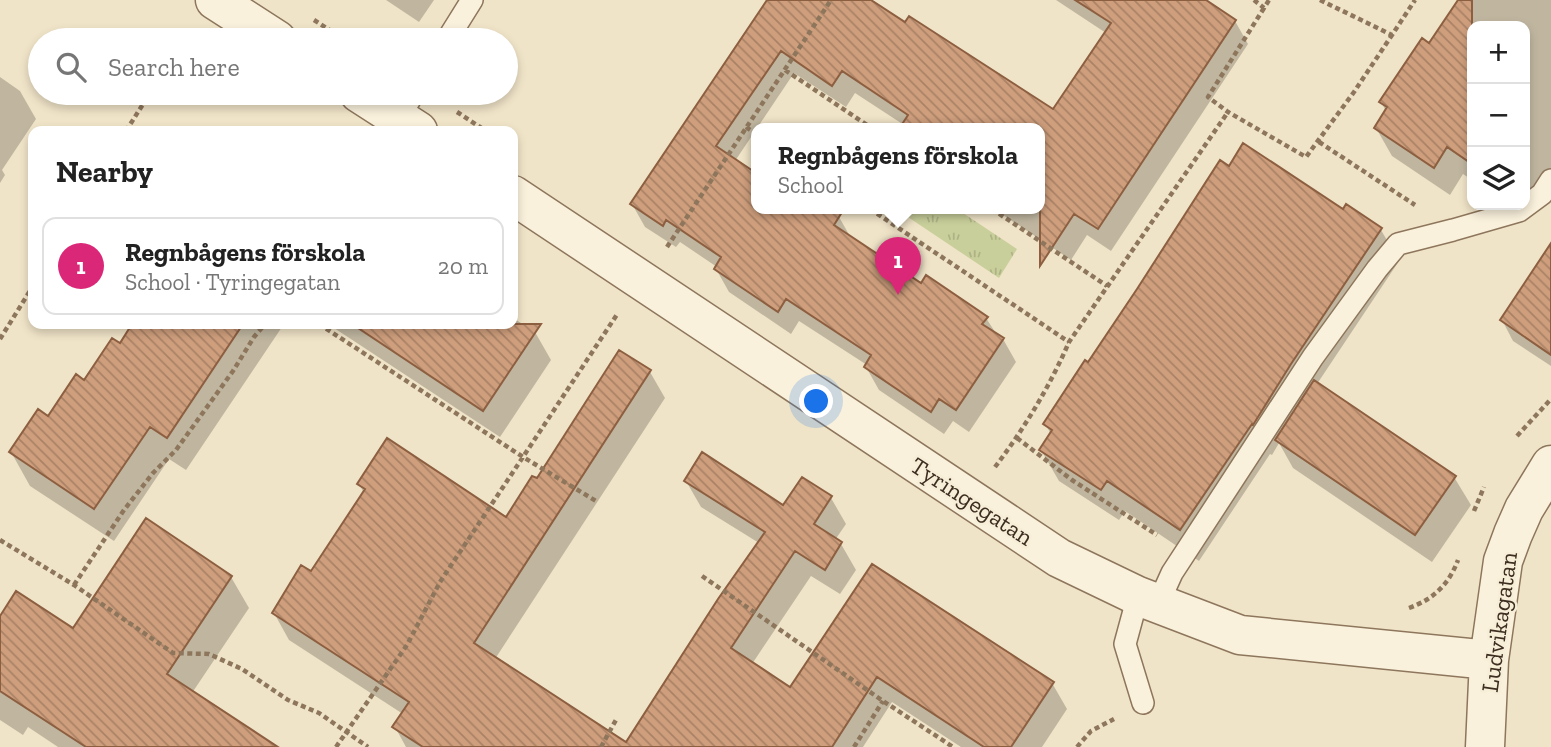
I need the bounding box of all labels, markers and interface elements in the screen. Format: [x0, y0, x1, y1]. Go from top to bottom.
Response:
map controls [1467, 21, 1530, 210]
button: + [1467, 21, 1530, 84]
search box [28, 28, 518, 105]
icon: search [52, 48, 90, 86]
text: Search here [108, 51, 240, 83]
button: − [1467, 84, 1530, 147]
popup [751, 123, 1045, 214]
text: Regnbågens förskola [778, 139, 1018, 171]
button: layers [1467, 147, 1530, 210]
text: Nearby [56, 154, 153, 190]
text: School [778, 171, 843, 199]
text: Regnbågens förskola [125, 236, 365, 268]
pin: 1 [875, 237, 921, 295]
text: 1 [76, 252, 86, 280]
text: 20 m [438, 252, 488, 280]
text: School · Tyringegatan [125, 268, 340, 296]
your location [799, 384, 833, 418]
street label: Tyringegatan [905, 451, 1039, 552]
street label: Ludvikagatan [1475, 550, 1523, 694]

